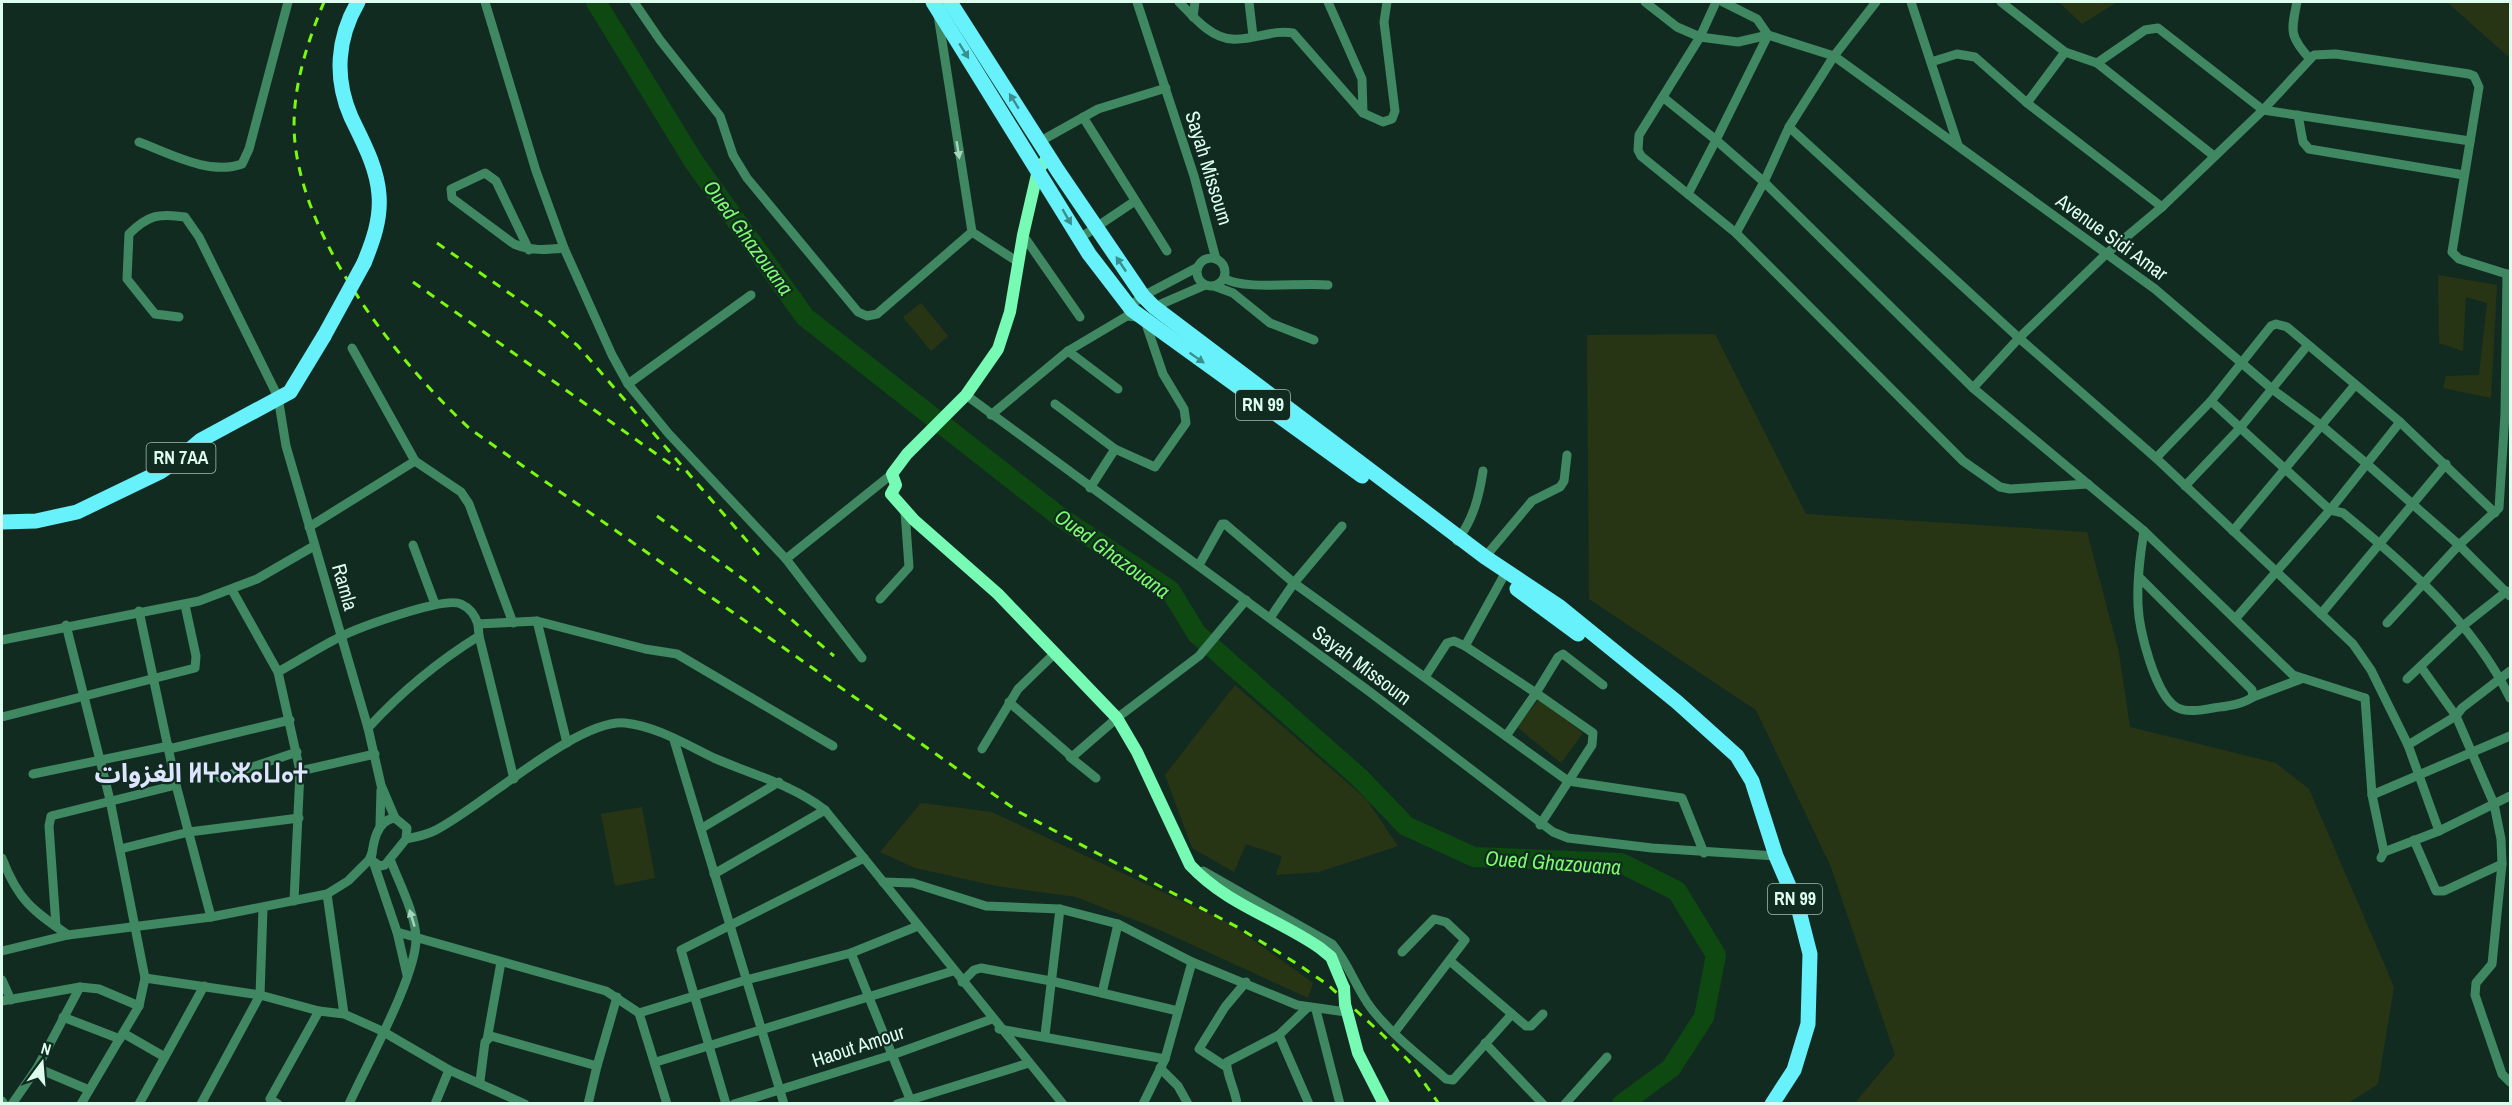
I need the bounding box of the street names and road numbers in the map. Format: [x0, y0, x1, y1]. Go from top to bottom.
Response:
street label: Sayah Missoum [1179, 108, 1240, 228]
street label: Avenue Sidi Amar [2050, 186, 2174, 287]
road number: RN 99 [1236, 390, 1290, 420]
road number: RN 7AA [146, 443, 216, 473]
street label: Ramla [326, 560, 365, 613]
street label: Sayah Missoum [1307, 618, 1417, 711]
road number: RN 99 [1768, 884, 1822, 914]
street label: Haout Amour [808, 1018, 908, 1073]

